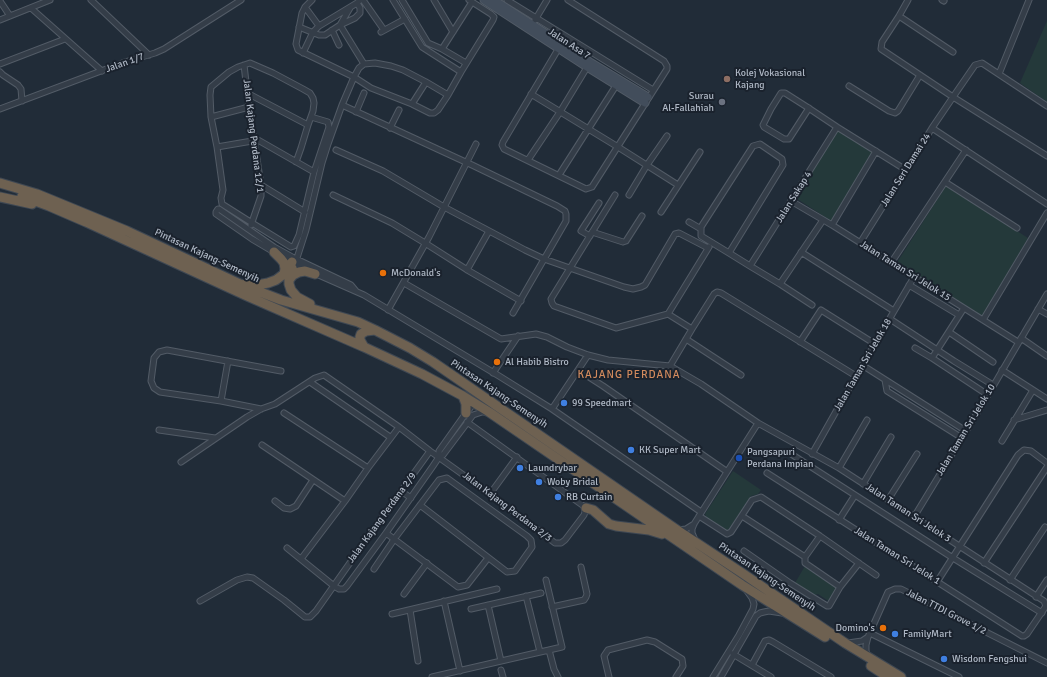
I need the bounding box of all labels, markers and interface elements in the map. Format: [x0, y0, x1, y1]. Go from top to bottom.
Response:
street label: Jalan Asa 7 [546, 26, 592, 62]
street label: Jalan 1/7 [104, 51, 146, 75]
place label: Kolej Vokasional Kajang [735, 67, 805, 90]
marker: Kolej Vokasional Kajang [722, 74, 732, 84]
street label: Jalan Kajang Perdana 12/1 [240, 79, 266, 193]
place label: Surau Al-Fallahiah [662, 90, 714, 114]
marker: Surau Al-Fallahiah [717, 97, 727, 107]
street label: Jalan Seri Damai 24 [879, 131, 933, 209]
street label: Jalan Sakap 4 [773, 169, 815, 225]
street label: Pintasan Kajang-Semenyih [153, 226, 261, 286]
street label: Jalan Taman Sri Jelok 15 [857, 238, 953, 304]
place label: McDonald's [391, 267, 441, 279]
marker: McDonald's [378, 268, 388, 278]
street label: Jalan Taman Sri Jelok 18 [832, 317, 894, 413]
place label: Al Habib Bistro [505, 356, 569, 368]
street label: Pintasan Kajang-Semenyih [448, 357, 550, 431]
marker: Al Habib Bistro [492, 357, 502, 367]
district label: KAJANG PERDANA [578, 368, 680, 382]
street label: Jalan Taman Sri Jelok 10 [934, 382, 998, 478]
place label: 99 Speedmart [572, 397, 632, 409]
marker: 99 Speedmart [559, 398, 569, 408]
place label: KK Super Mart [639, 444, 701, 456]
marker: KK Super Mart [626, 445, 636, 455]
place label: Pangsapuri Perdana Impian [747, 446, 814, 470]
marker: Pangsapuri Perdana Impian [734, 453, 744, 463]
place label: Laundrybar [528, 462, 577, 474]
marker: Laundrybar [515, 463, 525, 473]
street label: Jalan Kajang Perdana 2/3 [460, 469, 554, 545]
street label: Jalan Kajang Perdana 2/9 [345, 470, 419, 566]
place label: Woby Bridal [547, 476, 598, 488]
marker: Woby Bridal [534, 477, 544, 487]
street label: Jalan Taman Sri Jelok 3 [863, 481, 953, 545]
place label: RB Curtain [566, 491, 612, 503]
marker: RB Curtain [553, 492, 563, 502]
street label: Jalan Taman Sri Jelok 1 [852, 525, 942, 587]
street label: Pintasan Kajang-Semenyih [716, 540, 818, 614]
street label: Jalan TTDI Grove 1/2 [904, 587, 988, 637]
place label: Domino's [836, 622, 875, 634]
marker: Domino's [878, 623, 888, 633]
place label: FamilyMart [903, 628, 952, 640]
marker: FamilyMart [890, 629, 900, 639]
place label: Wisdom Fengshui [952, 653, 1027, 665]
marker: Wisdom Fengshui [939, 654, 949, 664]

